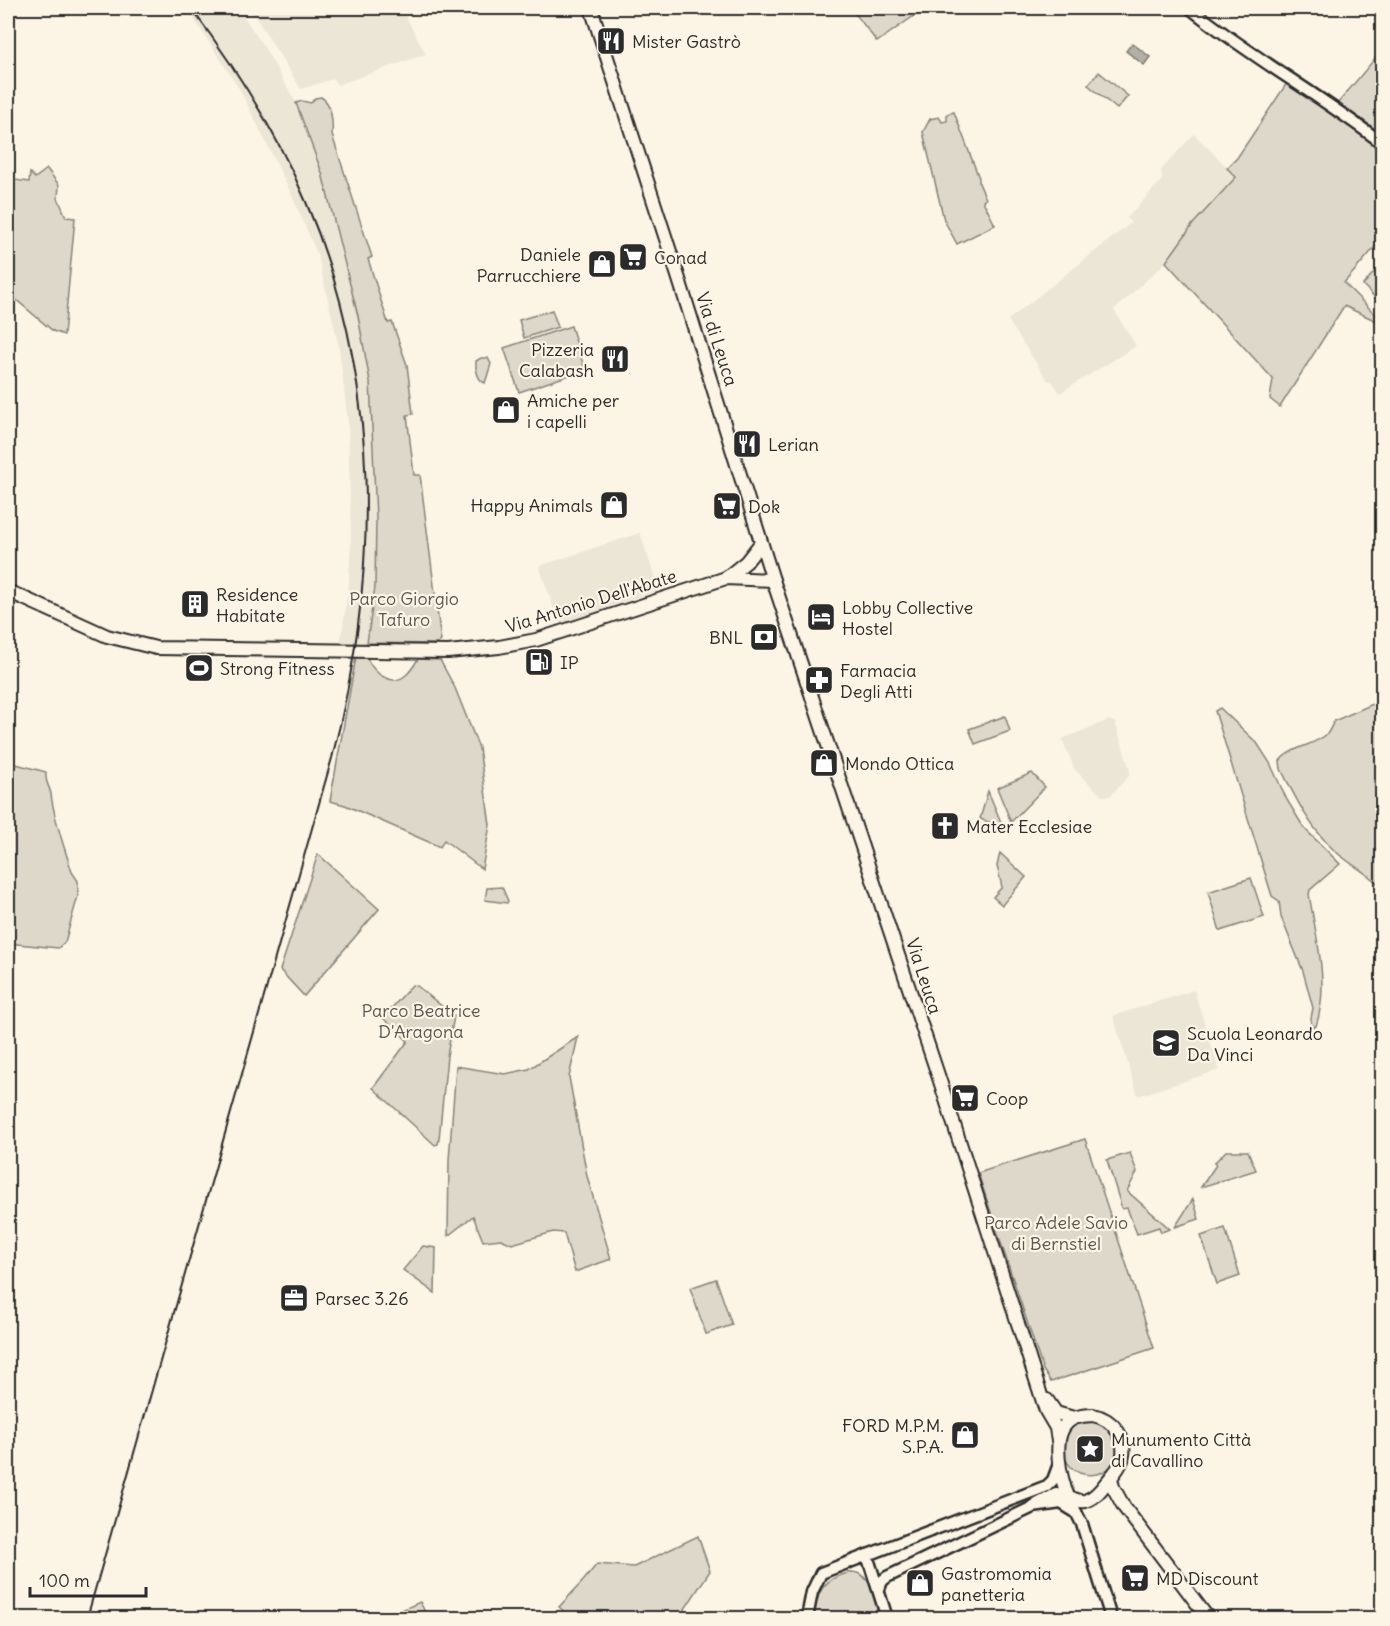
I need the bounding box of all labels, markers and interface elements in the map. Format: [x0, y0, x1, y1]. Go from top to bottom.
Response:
restaurant icon: Mister Gastrò [595, 25, 627, 57]
place label: Mister Gastrò [632, 30, 741, 53]
supermarket icon: Conad [617, 241, 649, 273]
place label: Daniele Parrucchiere [476, 243, 581, 287]
place label: Conad [654, 246, 707, 269]
shop icon: Daniele Parrucchiere [586, 248, 618, 280]
street label: Via di Leuca [691, 289, 743, 389]
place label: Pizzeria Calabash [519, 338, 594, 382]
restaurant icon: Pizzeria Calabash [599, 343, 631, 375]
place label: Amiche per i capelli [527, 389, 620, 433]
shop icon: Amiche per i capelli [490, 394, 522, 426]
restaurant icon: Lerian [731, 428, 763, 460]
place label: Lerian [768, 433, 819, 456]
shop icon: Happy Animals [598, 489, 630, 521]
supermarket icon: Dok [711, 490, 743, 522]
place label: Happy Animals [470, 494, 593, 517]
place label: Dok [748, 495, 780, 518]
street label: Via Antonio Dell'Abate [503, 564, 679, 638]
place label: Residence Habitate [216, 583, 298, 627]
park label: Parco Giorgio Tafuro [349, 587, 459, 631]
building icon: Residence Habitate [179, 588, 211, 620]
place label: Lobby Collective Hostel [842, 596, 973, 640]
hotel icon: Lobby Collective Hostel [805, 601, 837, 633]
bank icon: BNL [748, 621, 780, 653]
place label: BNL [709, 626, 743, 649]
fuel station icon: IP [523, 646, 555, 678]
place label: IP [560, 651, 579, 674]
sports icon: Strong Fitness [183, 652, 215, 684]
place label: Strong Fitness [220, 657, 335, 680]
place label: Farmacia Degli Atti [840, 659, 916, 703]
pharmacy icon: Farmacia Degli Atti [803, 664, 835, 696]
shop icon: Mondo Ottica [808, 747, 840, 779]
place label: Mondo Ottica [845, 752, 954, 775]
church icon: Mater Ecclesiae [929, 810, 961, 842]
place label: Mater Ecclesiae [966, 815, 1092, 838]
street label: Via Leuca [901, 935, 947, 1017]
park label: Parco Beatrice D'Aragona [362, 999, 481, 1043]
place label: Scuola Leonardo Da Vinci [1187, 1022, 1323, 1066]
school or university icon: Scuola Leonardo Da Vinci [1150, 1027, 1182, 1059]
supermarket icon: Coop [949, 1082, 981, 1114]
place label: Coop [986, 1087, 1028, 1110]
park label: Parco Adele Savio di Bernstiel [984, 1211, 1128, 1255]
office icon: Parsec 3.26 [278, 1282, 310, 1314]
place label: Parsec 3.26 [315, 1287, 409, 1310]
place label: FORD M.P.M. S.P.A. [842, 1414, 944, 1458]
shop icon: FORD M.P.M. S.P.A. [949, 1419, 981, 1451]
place label: Munumento Città di Cavallino [1111, 1428, 1251, 1472]
place icon: Munumento Città di Cavallino [1074, 1433, 1106, 1465]
scale bar [30, 1560, 146, 1598]
place label: Gastromomia panetteria [941, 1562, 1052, 1606]
supermarket icon: MD Discount [1119, 1562, 1151, 1594]
shop icon: Gastromomia panetteria [904, 1567, 936, 1599]
place label: MD Discount [1156, 1567, 1259, 1590]
text: 100 m [39, 1569, 90, 1592]

